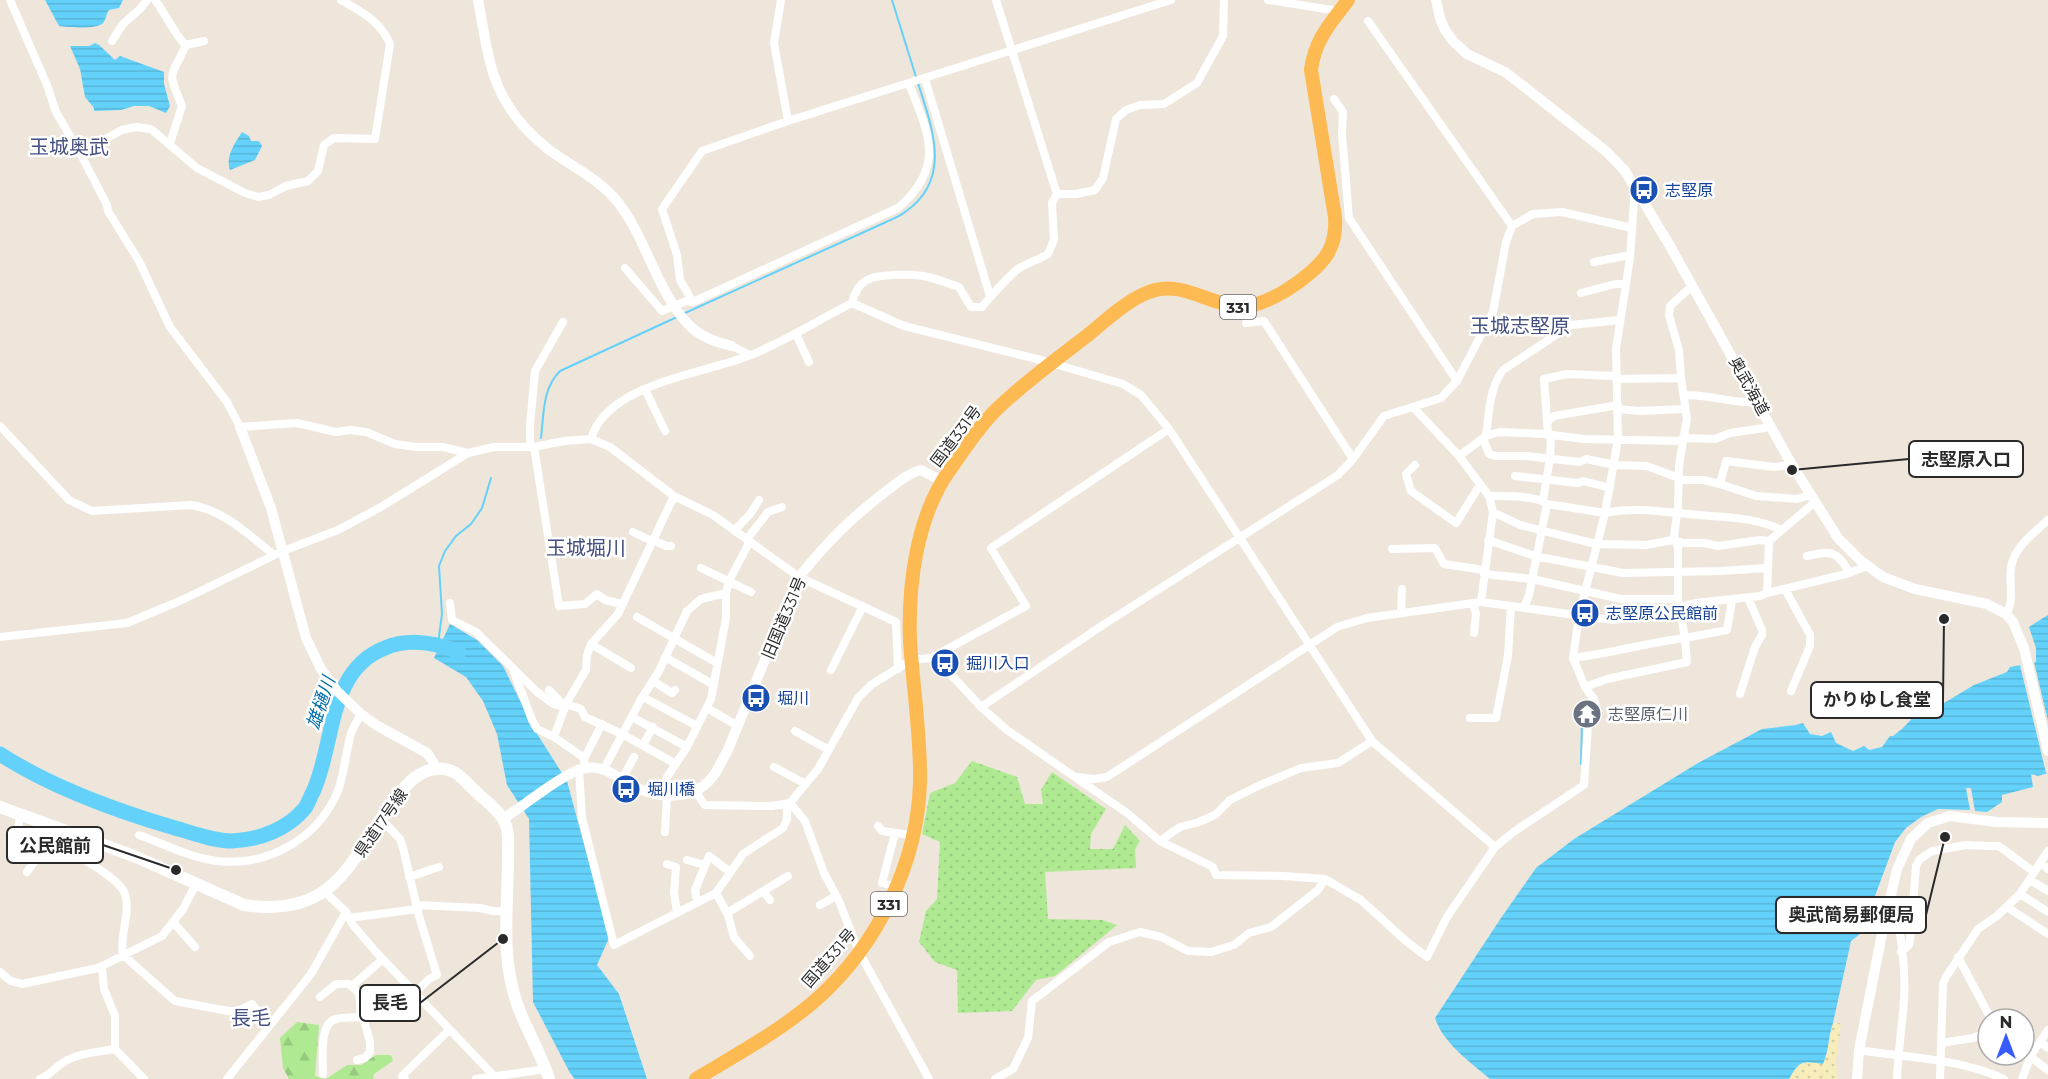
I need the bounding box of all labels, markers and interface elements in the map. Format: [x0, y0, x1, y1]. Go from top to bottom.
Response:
district label: 玉城奥武 [29, 135, 109, 159]
bus stop icon: 志堅原 [1628, 174, 1660, 206]
place label: 志堅原 [1665, 181, 1713, 200]
road number: 331 [1220, 295, 1256, 319]
district label: 玉城志堅原 [1470, 314, 1570, 338]
street label: 奥武海道 [1725, 353, 1773, 419]
street label: 国道331号 [927, 402, 985, 470]
callout: 志堅原入口 [1909, 441, 2023, 477]
text: 志堅原入口 [1921, 449, 2011, 471]
district label: 玉城堀川 [546, 536, 626, 560]
street label: 旧国道331号 [758, 574, 810, 662]
bus stop icon: 志堅原公民館前 [1569, 597, 1601, 629]
place label: 志堅原公民館前 [1606, 604, 1718, 623]
bus stop icon: 掘川入口 [929, 647, 961, 679]
place label: 掘川入口 [966, 654, 1030, 673]
water label: 雄樋川 [302, 672, 340, 732]
bus stop icon: 堀川 [740, 682, 772, 714]
callout: かりゆし食堂 [1811, 682, 1943, 718]
place label: 堀川 [777, 689, 809, 708]
text: かりゆし食堂 [1823, 689, 1931, 711]
temple icon: 志堅原仁川 [1571, 698, 1603, 730]
place label: 志堅原仁川 [1608, 705, 1688, 724]
bus stop icon: 堀川橋 [610, 773, 642, 805]
place label: 堀川橋 [647, 780, 695, 799]
street label: 県道17号線 [351, 785, 411, 861]
callout: 公民館前 [7, 827, 103, 863]
text: 公民館前 [19, 835, 91, 857]
road number: 331 [871, 892, 907, 916]
callout: 奥武簡易郵便局 [1776, 897, 1926, 933]
text: 奥武簡易郵便局 [1788, 904, 1914, 926]
street label: 国道331号 [798, 925, 860, 991]
callout: 長毛 [360, 985, 420, 1021]
text: 長毛 [372, 992, 408, 1014]
district label: 長毛 [231, 1006, 271, 1030]
north arrow [1976, 1007, 2036, 1067]
text: N [2000, 1013, 2012, 1032]

